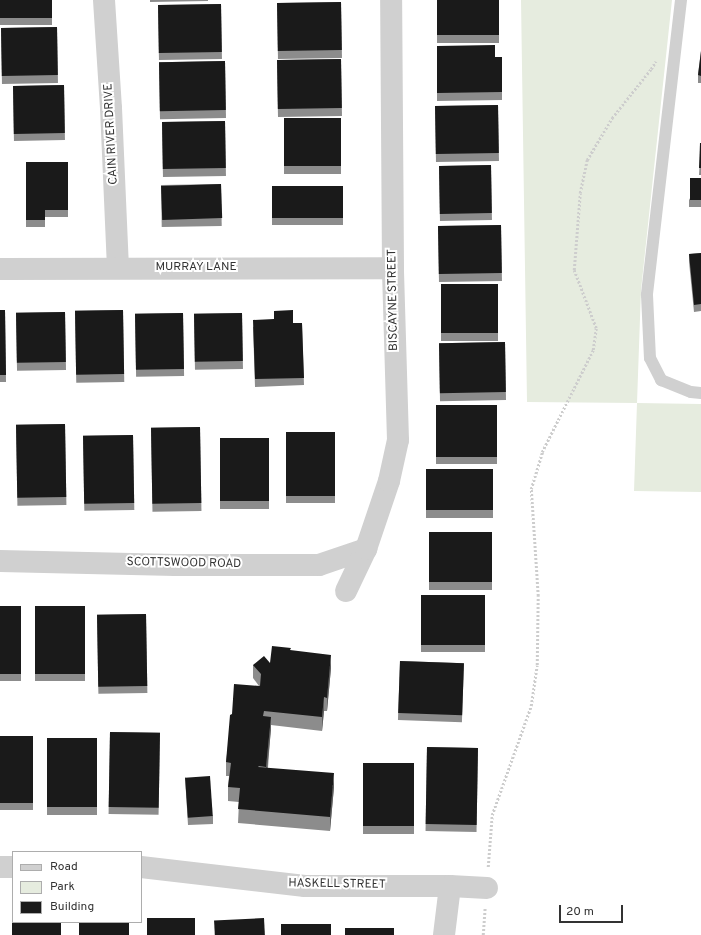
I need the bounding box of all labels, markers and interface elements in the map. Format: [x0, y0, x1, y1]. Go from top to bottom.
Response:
street label: CAIN RIVER DRIVE [102, 83, 122, 185]
street label: BISCAYNE STREET [386, 249, 402, 351]
street label: MURRAY LANE [155, 261, 237, 275]
street label: SCOTTSWOOD ROAD [127, 556, 241, 572]
legend [12, 851, 142, 923]
text: Road [50, 859, 78, 875]
street label: HASKELL STREET [288, 877, 386, 893]
text: Park [50, 879, 75, 895]
scale bar [561, 897, 625, 923]
text: Building [50, 899, 94, 915]
text: 20 m [566, 904, 594, 920]

